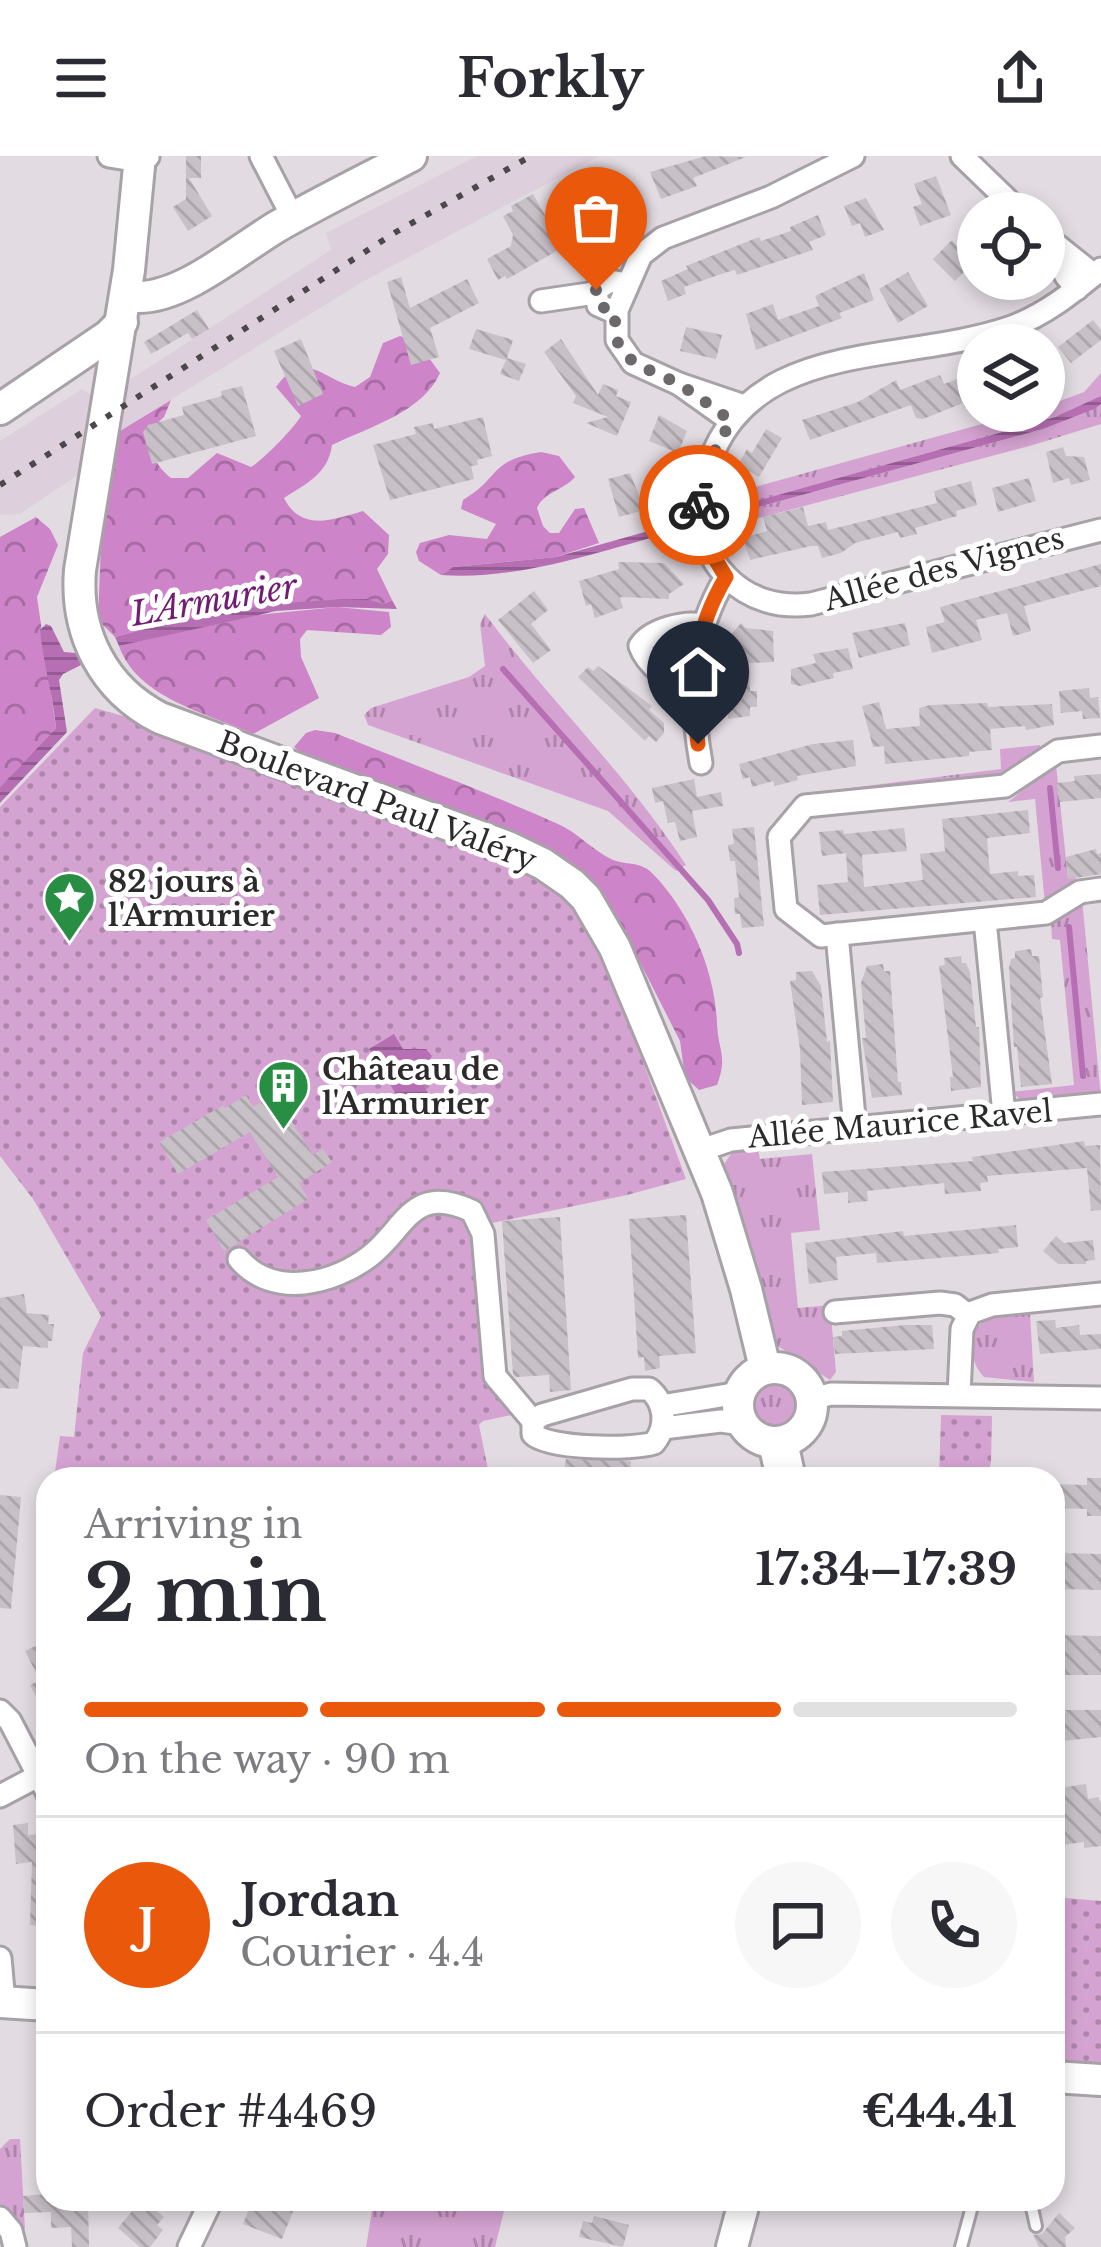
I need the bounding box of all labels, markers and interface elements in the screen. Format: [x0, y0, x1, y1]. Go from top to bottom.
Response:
icon: menu [48, 45, 114, 111]
text: Forkly [457, 45, 644, 112]
icon: share [987, 45, 1053, 111]
pin [545, 167, 647, 290]
icon: bag [563, 185, 629, 251]
map controls [957, 192, 1065, 432]
button: locate [957, 192, 1065, 300]
button: layers [957, 324, 1065, 432]
courier [639, 445, 759, 565]
icon: bike [666, 472, 732, 538]
street label: Allée des Vignes [819, 519, 1068, 619]
water label: L'Armurier [127, 565, 302, 635]
pin [647, 621, 749, 744]
icon: home [665, 639, 731, 705]
street label: Boulevard Paul Valéry [212, 723, 542, 879]
place label: 82 jours à l'Armurier [108, 863, 275, 934]
place icon: 82 jours à l'Armurier [41, 870, 97, 944]
place label: Château de l'Armurier [322, 1051, 499, 1122]
building icon: Château de l'Armurier [255, 1058, 311, 1132]
street label: Allée Maurice Ravel [745, 1092, 1054, 1156]
text: Arriving in [84, 1500, 303, 1549]
text: 17:34–17:39 [755, 1541, 1017, 1597]
text: 2 min [84, 1545, 327, 1642]
text: On the way · 90 m [84, 1735, 450, 1784]
button: chat [735, 1862, 861, 1988]
button: phone [891, 1862, 1017, 1988]
text: Jordan [240, 1872, 399, 1928]
text: J [138, 1897, 156, 1953]
text: Courier · 4.4 [240, 1928, 484, 1977]
text: Order #4469 [84, 2083, 377, 2139]
text: €44.41 [862, 2083, 1017, 2139]

